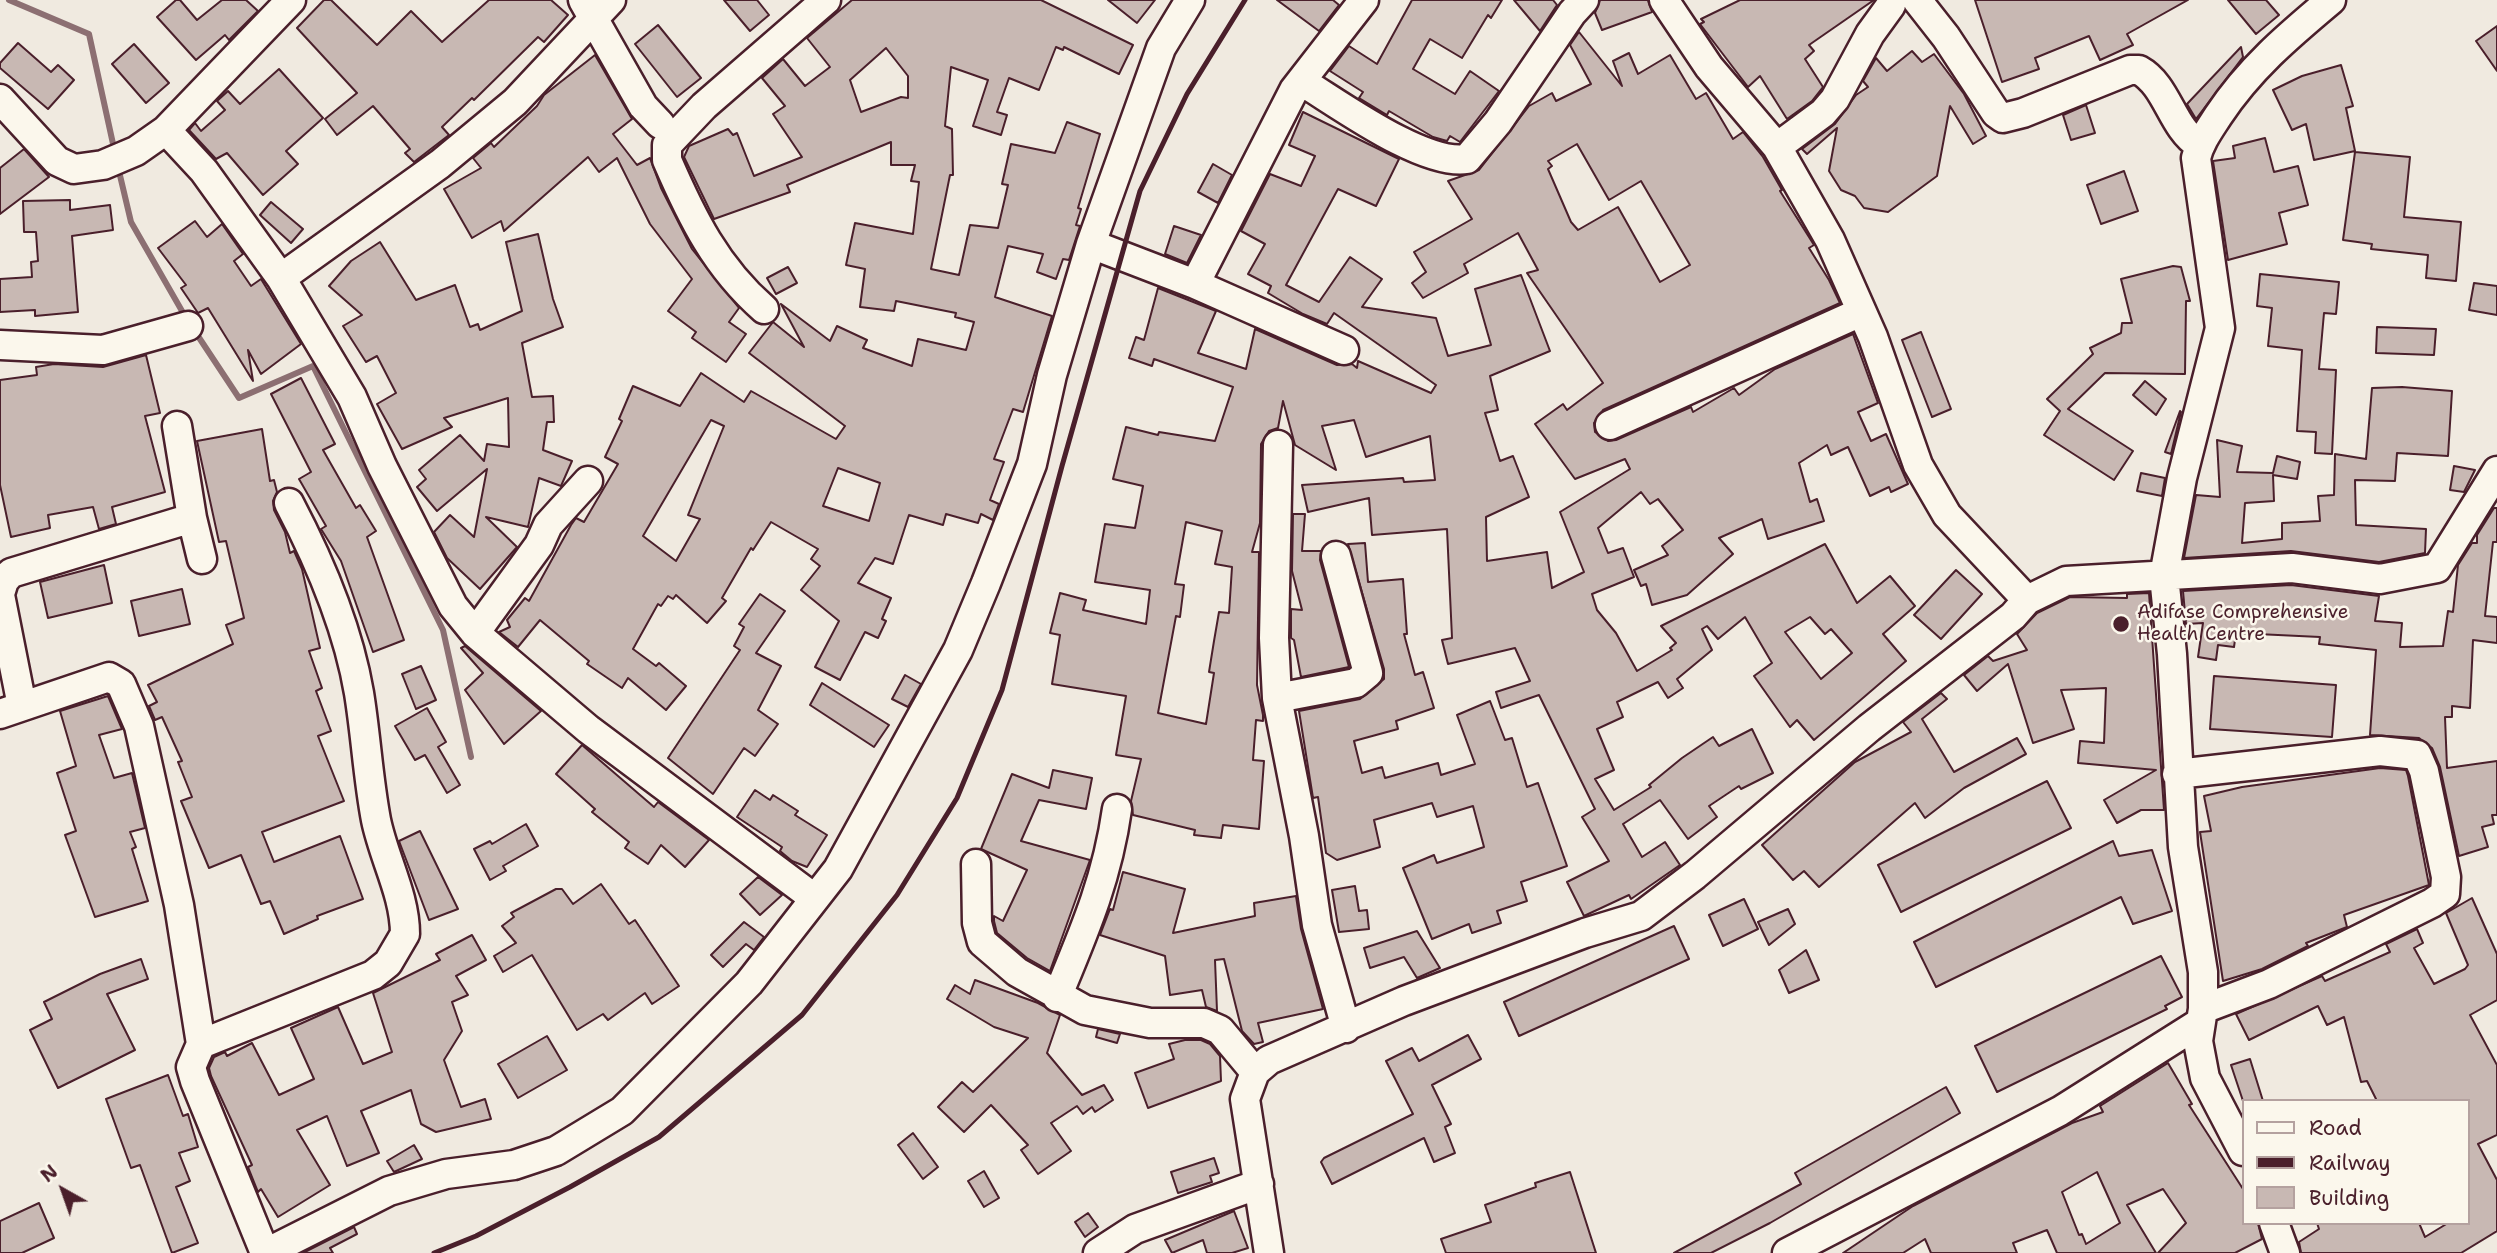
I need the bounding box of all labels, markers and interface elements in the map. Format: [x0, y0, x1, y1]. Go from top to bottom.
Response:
place label: Adifase Comprehensive Health Centre [2137, 602, 2349, 646]
marker: Adifase Comprehensive Health Centre [2111, 614, 2131, 634]
legend [2242, 1099, 2469, 1225]
text: Road [2309, 1114, 2362, 1142]
text: Railway [2309, 1149, 2391, 1177]
north arrow [28, 1155, 98, 1225]
text: N [35, 1159, 63, 1188]
text: Building [2309, 1184, 2389, 1212]

